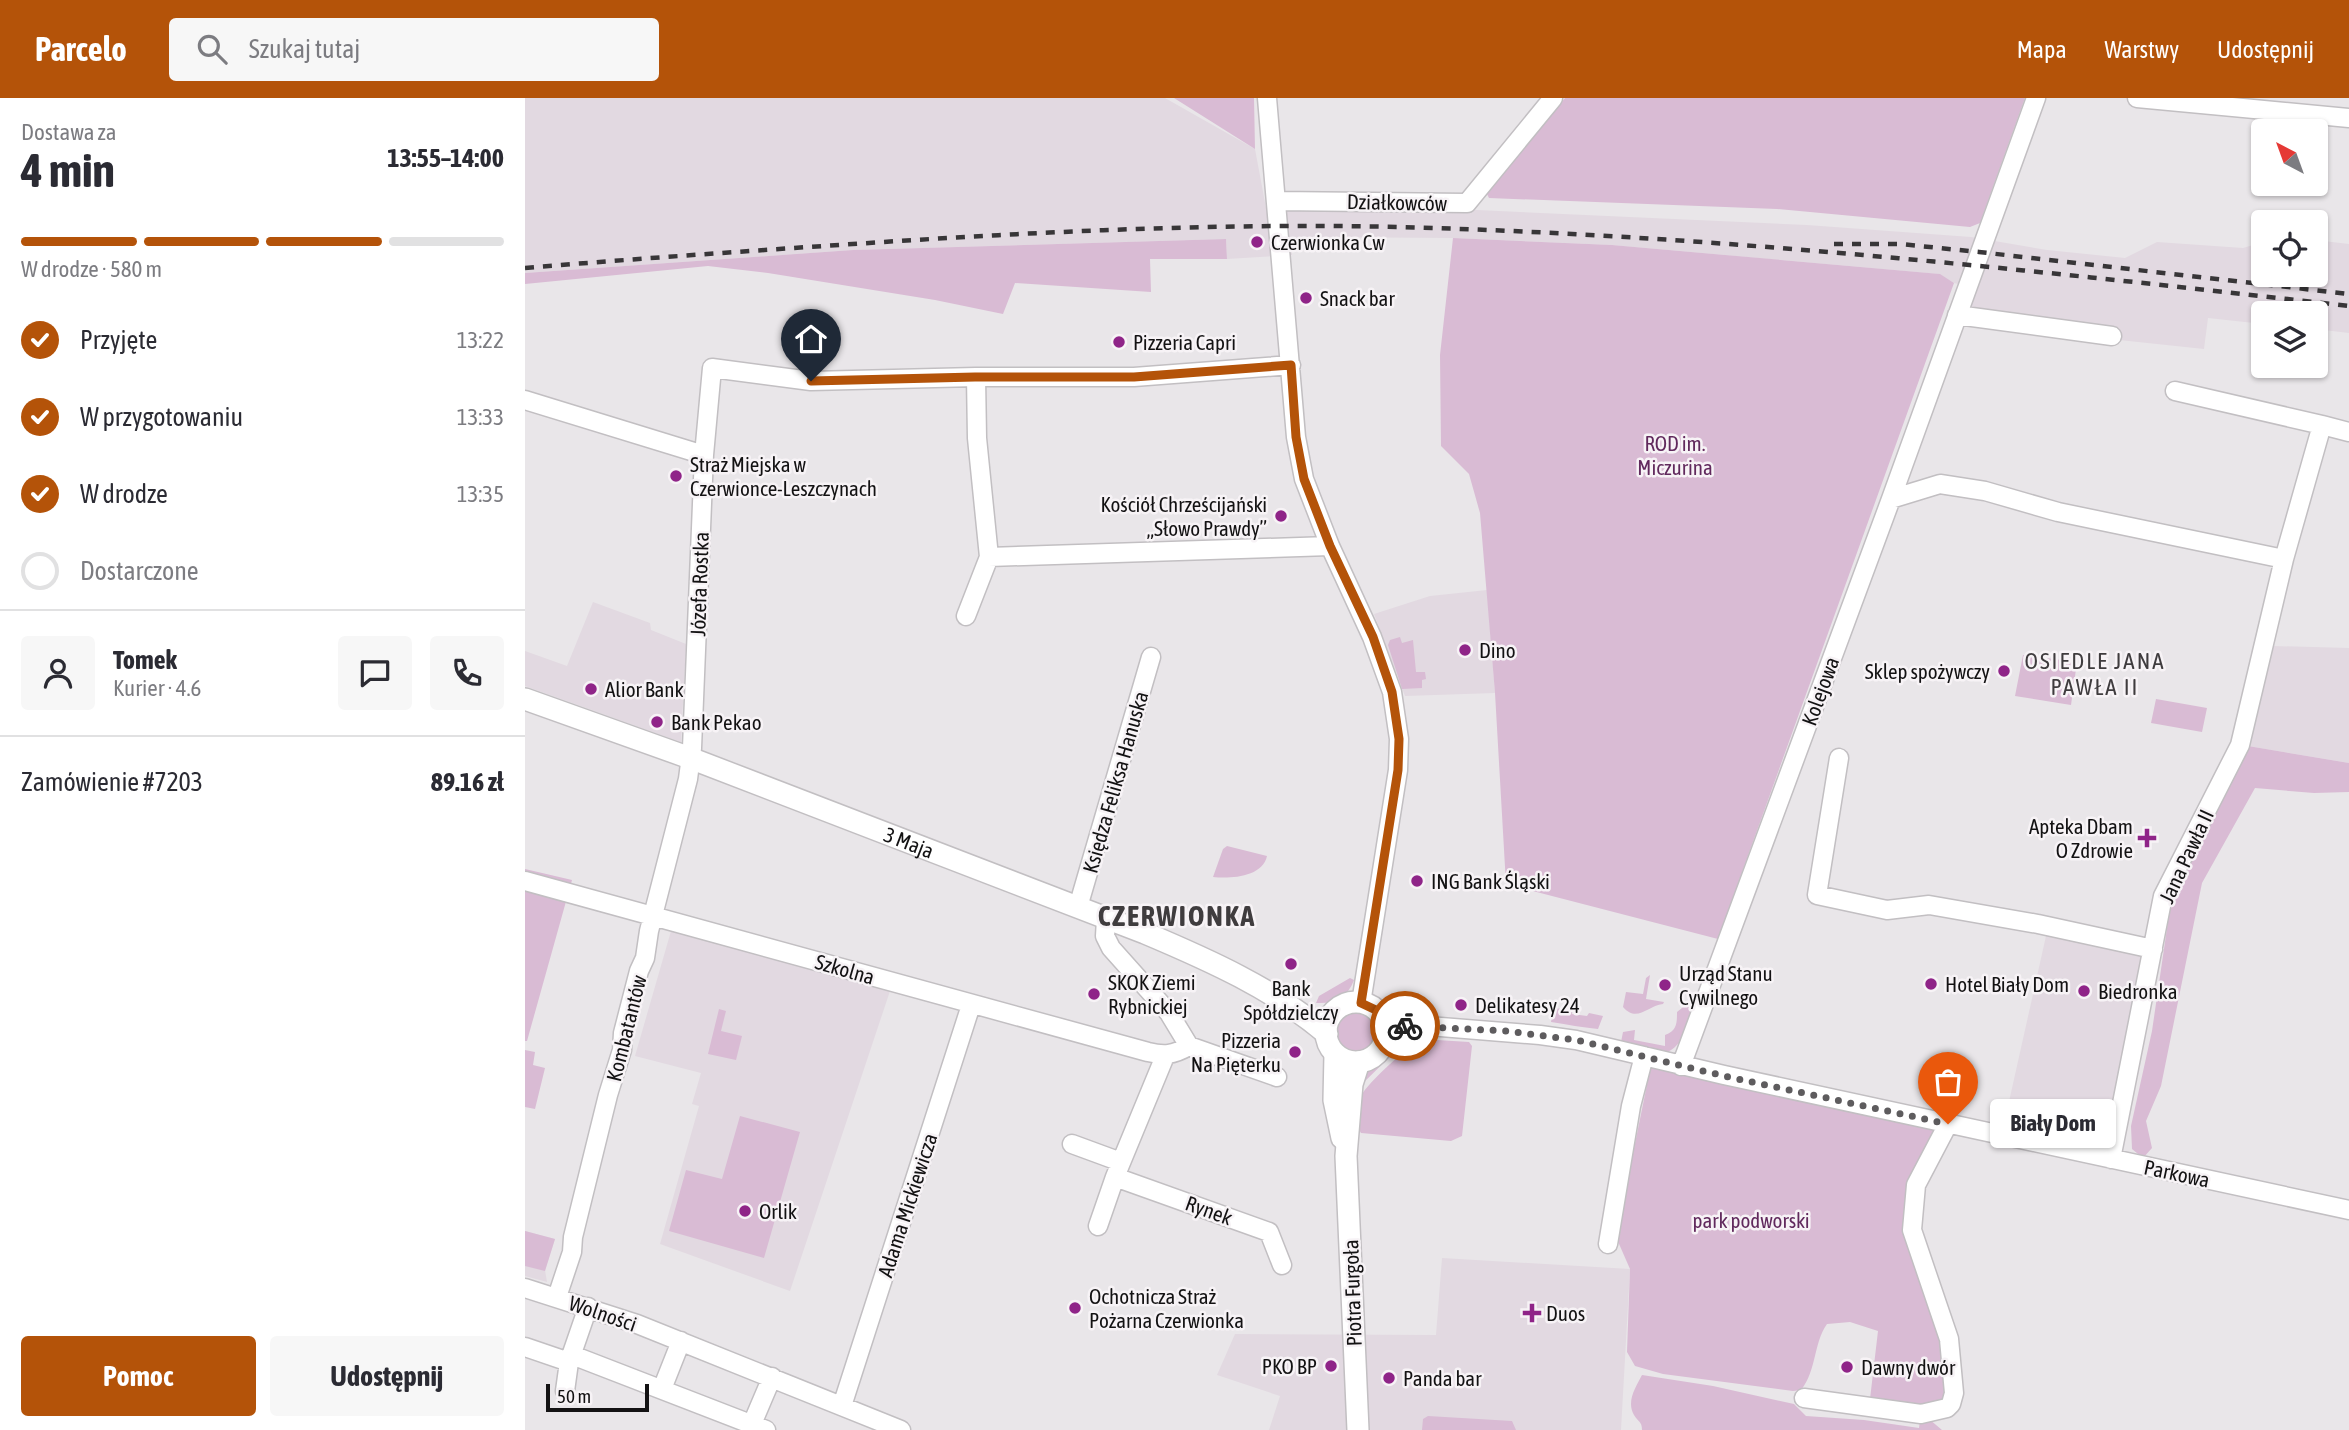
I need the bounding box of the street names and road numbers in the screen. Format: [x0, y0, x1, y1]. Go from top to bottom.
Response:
street label: Działkowców [1347, 189, 1448, 215]
street label: Józefa Rostka [685, 531, 713, 637]
street label: Kolejowa [1797, 653, 1843, 729]
street label: Księdza Feliksa Hanuska [1078, 688, 1152, 876]
street label: Jana Pawła II [2154, 805, 2218, 907]
street label: 3 Maja [881, 822, 937, 863]
street label: Szkolna [813, 949, 877, 989]
street label: Kombatantów [601, 972, 651, 1084]
street label: Adama Mickiewicza [872, 1130, 942, 1280]
street label: Parkowa [2142, 1154, 2212, 1192]
street label: Rynek [1182, 1190, 1236, 1230]
street label: Piotra Furgoła [1338, 1239, 1366, 1347]
street label: Wolności [566, 1290, 640, 1336]

